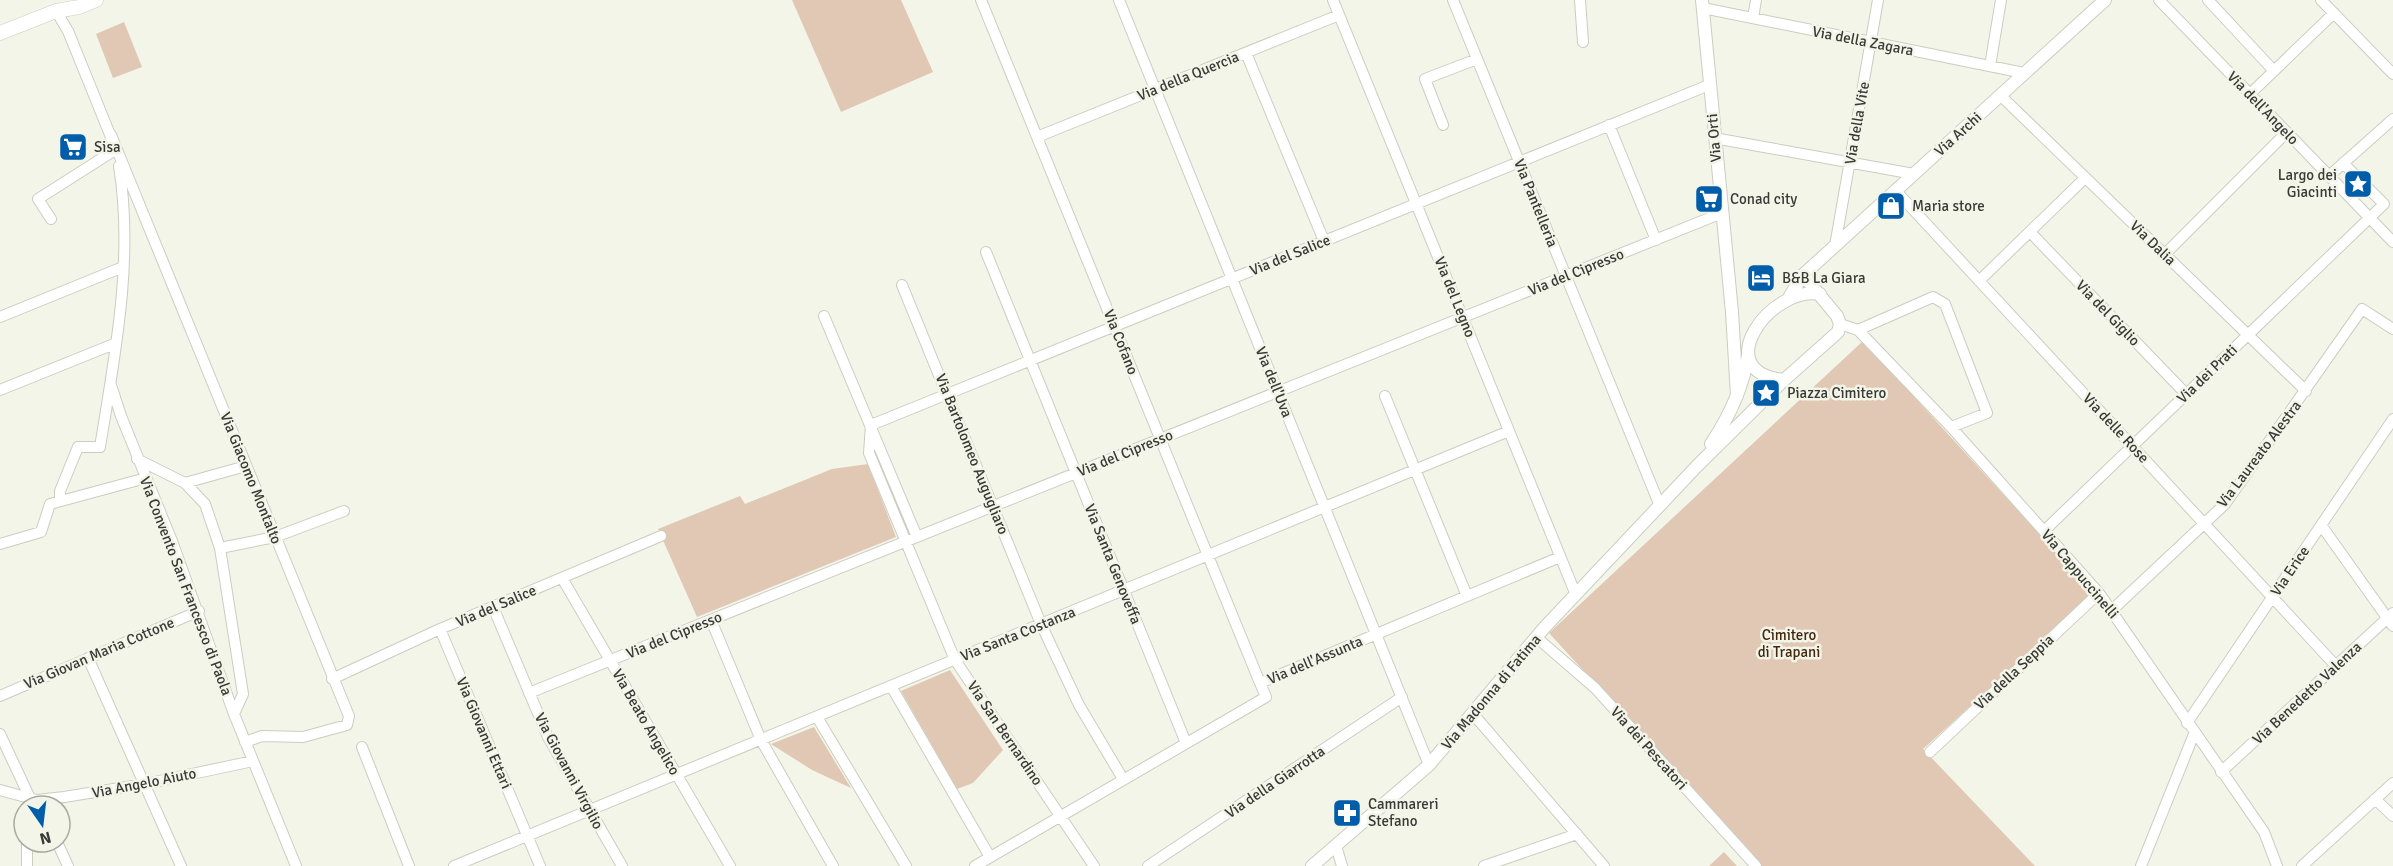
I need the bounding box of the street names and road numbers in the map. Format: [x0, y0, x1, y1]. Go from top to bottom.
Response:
street label: Via della Zagara [1811, 22, 1915, 60]
street label: Via della Quercia [1134, 47, 1242, 105]
street label: Via dell'Angelo [2223, 68, 2303, 149]
street label: Via della Vite [1841, 80, 1873, 166]
street label: Via Archi [1931, 108, 1985, 160]
street label: Via Orti [1703, 113, 1725, 163]
street label: Via Pantelleria [1510, 156, 1562, 250]
street label: Via Dalia [2126, 217, 2180, 269]
street label: Via del Salice [1247, 231, 1333, 279]
street label: Via del Cipresso [1526, 245, 1627, 299]
street label: Via del Legno [1431, 254, 1479, 340]
street label: Via del Giglio [2072, 276, 2144, 350]
street label: Via Cofano [1100, 307, 1142, 377]
street label: Via dei Prati [2173, 341, 2241, 407]
street label: Via dell'Uva [1252, 344, 1296, 420]
street label: Via Bartolomeo Augugliaro [931, 371, 1013, 537]
street label: Via delle Rose [2079, 389, 2153, 467]
street label: Via Laureato Alestra [2213, 397, 2305, 511]
street label: Via Giacomo Montalto [216, 409, 286, 547]
street label: Via del Cipresso [1075, 426, 1176, 480]
street label: Via Convento San Francesco di Paola [136, 474, 236, 698]
street label: Via Santa Genoveffa [1081, 501, 1145, 627]
street label: Via Cappuccinelli [2037, 526, 2123, 622]
street label: Via Erice [2267, 543, 2313, 599]
street label: Via del Salice [453, 581, 539, 631]
street label: Via Santa Costanza [958, 603, 1078, 665]
street label: Via del Cipresso [624, 608, 725, 662]
street label: Via Giovan Maria Cottone [21, 613, 177, 693]
street label: Via Madonna di Fatima [1437, 631, 1545, 753]
street label: Via della Seppia [1971, 631, 2057, 713]
street label: Via dell'Assunta [1265, 632, 1365, 688]
street label: Via Benedetto Valenza [2249, 638, 2365, 748]
street label: Via Beato Angelico [608, 666, 684, 779]
street label: Via Giovanni Ettari [452, 675, 516, 791]
street label: Via San Bernardino [963, 677, 1047, 789]
street label: Via dei Pescatori [1607, 703, 1691, 793]
street label: Via Giovanni Virgilio [531, 710, 607, 832]
street label: Via della Giarrotta [1222, 742, 1328, 822]
street label: Via Angelo Aiuto [90, 764, 198, 802]

